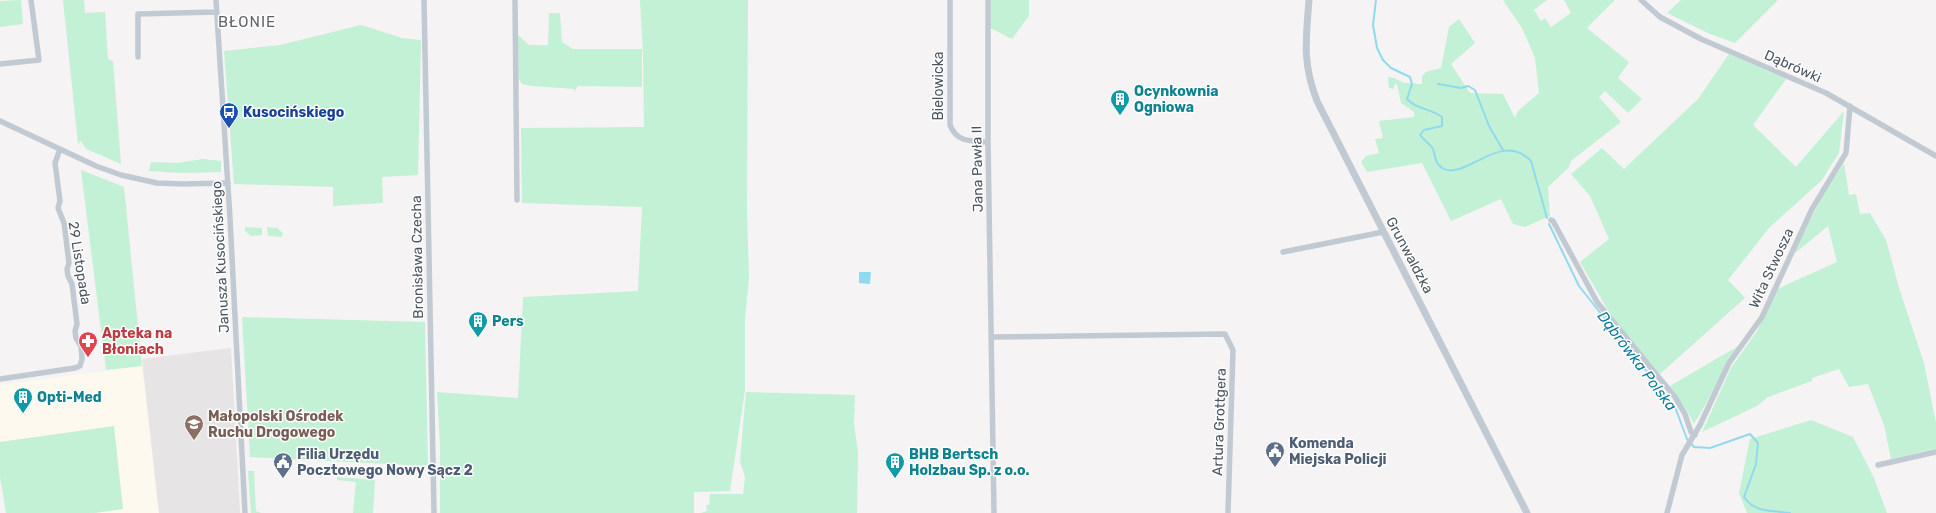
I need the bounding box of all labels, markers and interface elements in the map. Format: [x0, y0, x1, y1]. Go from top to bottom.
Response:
district label: BŁONIE [218, 13, 276, 31]
street label: Dąbrówki [1762, 46, 1824, 87]
street label: Bielowicka [930, 52, 947, 120]
place label: Ocynkownia Ogniowa [1134, 83, 1219, 116]
building icon: Ocynkownia Ogniowa [1109, 88, 1131, 116]
bus stop icon: Kusocińskiego [218, 101, 240, 129]
place label: Kusocińskiego [243, 104, 344, 121]
street label: Jana Pawła II [968, 126, 987, 212]
street label: Janusza Kusocińskiego [208, 181, 233, 333]
street label: Bronisława Czecha [408, 195, 427, 319]
street label: Grunwaldzka [1382, 214, 1437, 296]
street label: 29 Listopada [65, 220, 94, 306]
street label: Wita Stwosza [1745, 225, 1797, 311]
water label: Dąbrówka Polska [1594, 307, 1681, 415]
building icon: Pers [467, 310, 489, 338]
place label: Pers [492, 313, 524, 330]
place label: Apteka na Błoniach [102, 325, 172, 358]
pharmacy icon: Apteka na Błoniach [77, 330, 99, 358]
street label: Artura Grottgera [1209, 368, 1230, 476]
building icon: Opti-Med [12, 386, 34, 414]
place label: Opti-Med [37, 389, 102, 406]
place label: Małopolski Ośrodek Ruchu Drogowego [208, 408, 344, 441]
school or university icon: Małopolski Ośrodek Ruchu Drogowego [183, 413, 205, 441]
place label: Komenda Miejska Policji [1289, 435, 1387, 468]
public building icon: Komenda Miejska Policji [1264, 440, 1286, 468]
place label: Filia Urzędu Pocztowego Nowy Sącz 2 [297, 446, 473, 479]
place label: BHB Bertsch Holzbau Sp. z o.o. [909, 446, 1029, 479]
public building icon: Filia Urzędu Pocztowego Nowy Sącz 2 [272, 451, 294, 479]
building icon: BHB Bertsch Holzbau Sp. z o.o. [884, 451, 906, 479]

